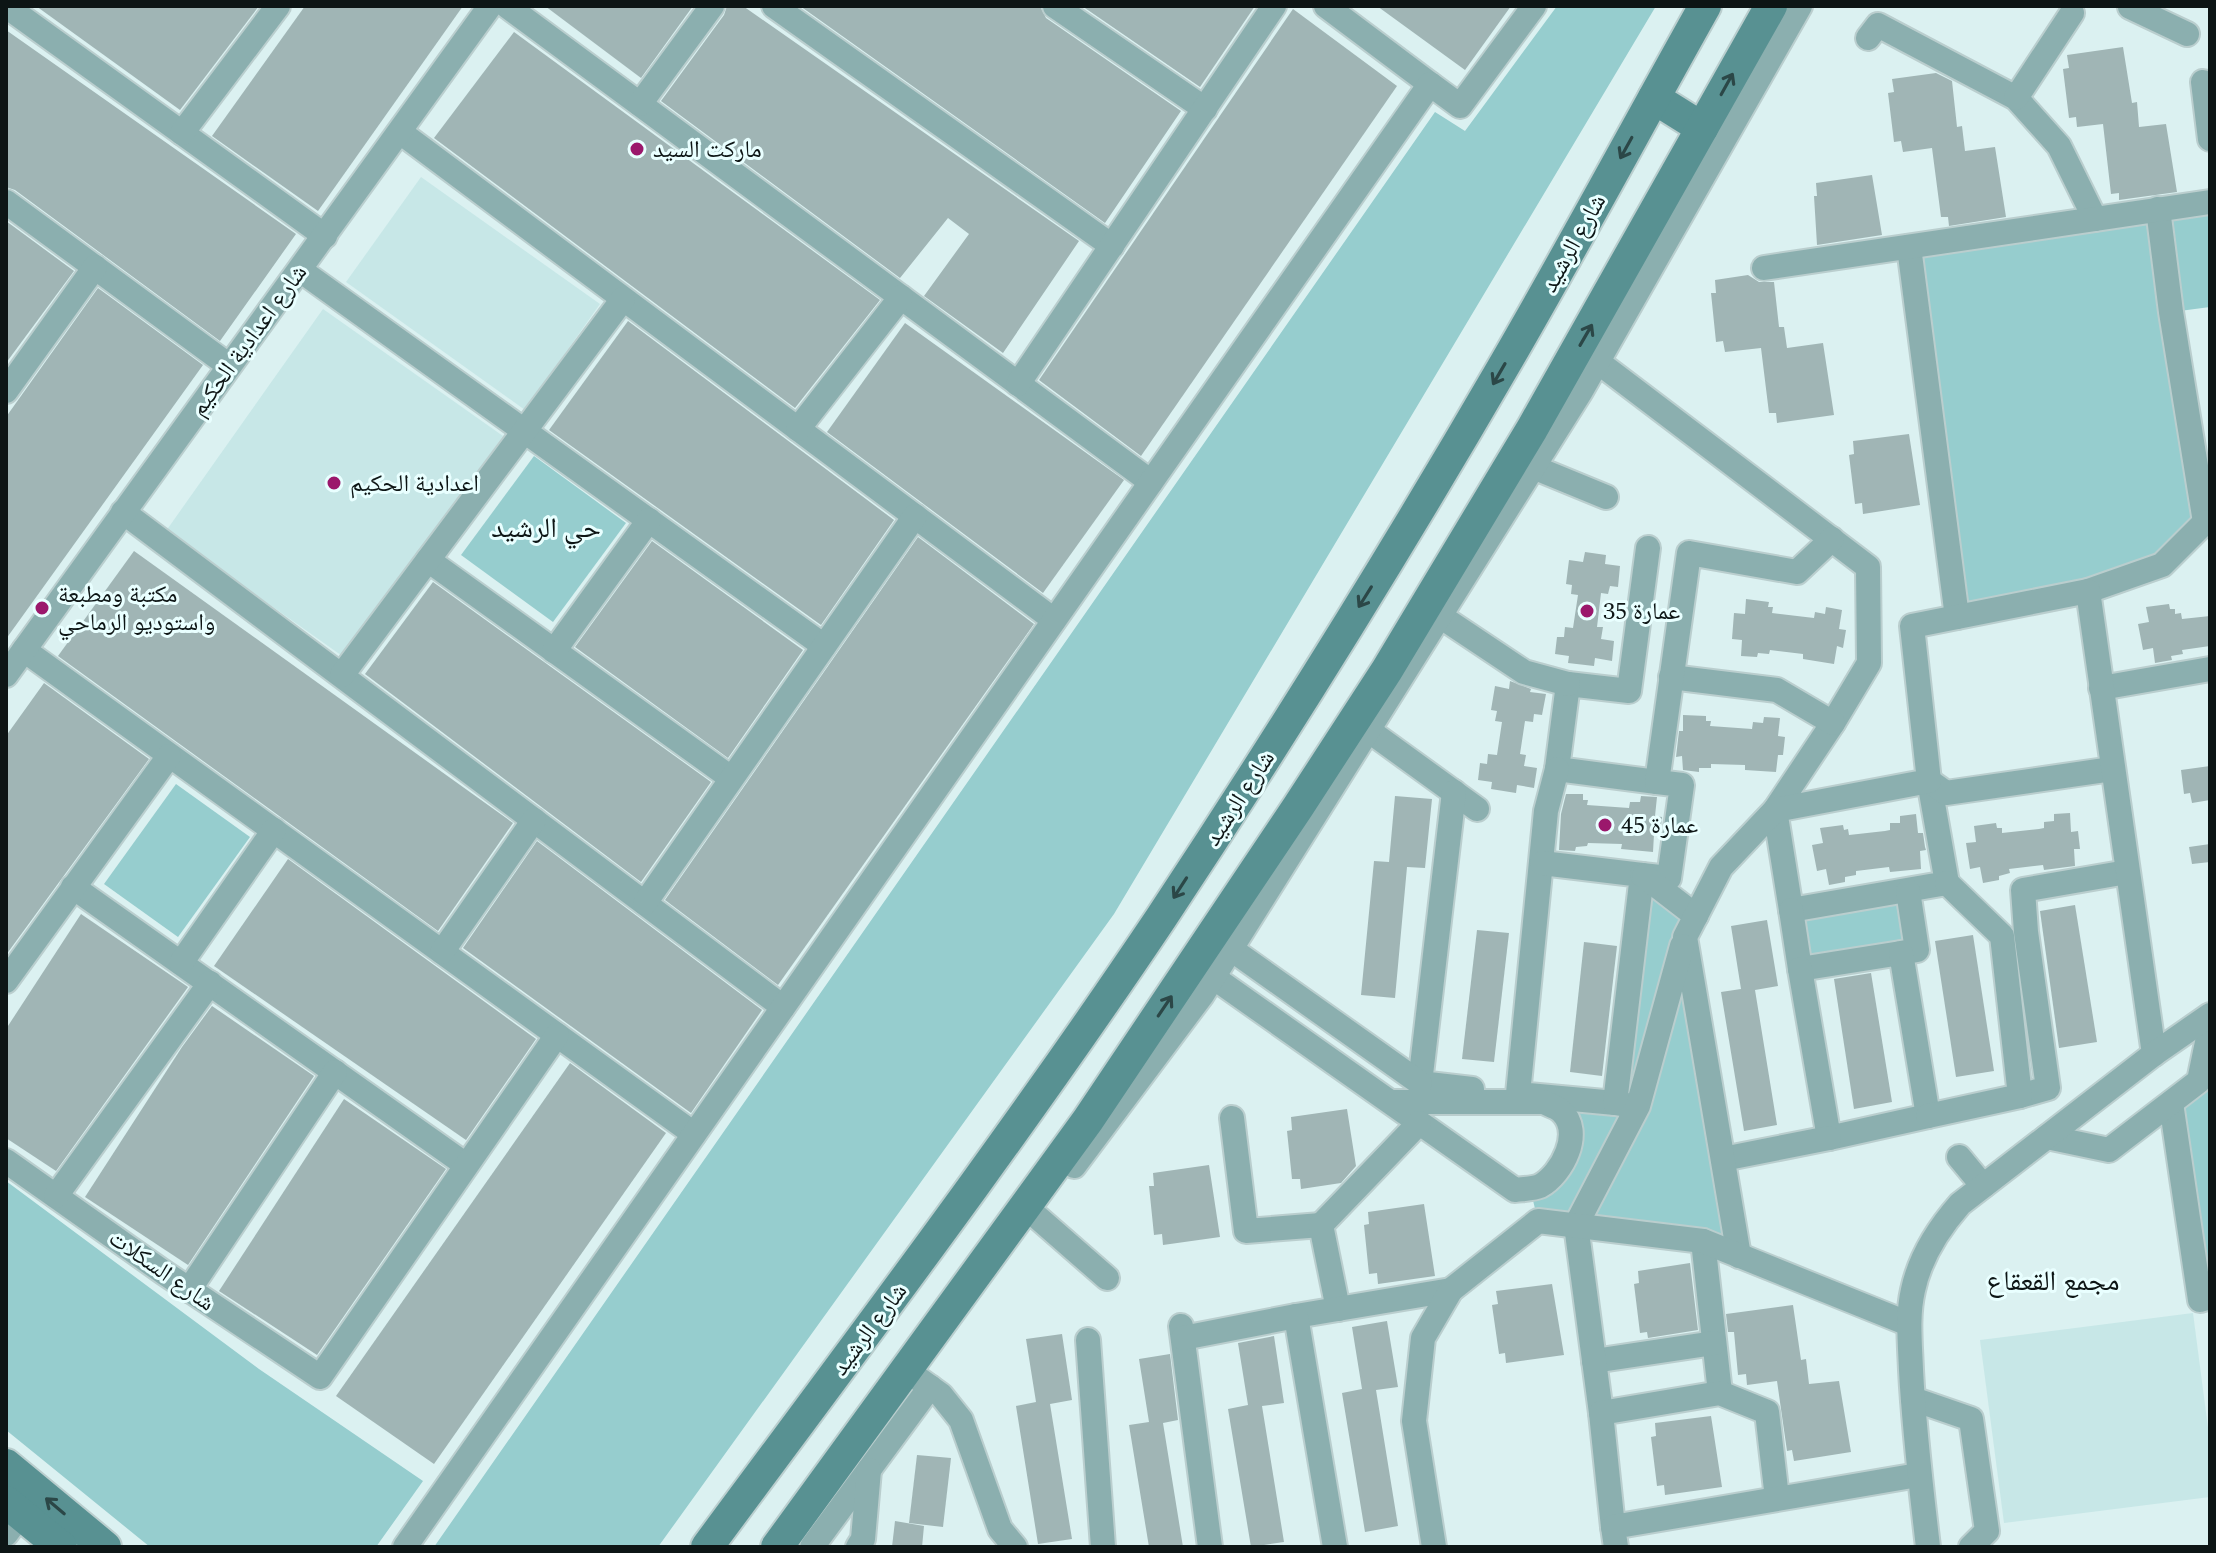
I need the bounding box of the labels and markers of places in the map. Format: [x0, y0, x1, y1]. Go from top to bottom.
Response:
place label: ماركت السيد [653, 132, 762, 168]
marker: ماركت السيد [628, 140, 646, 158]
place label: اعدادية الحكيم [350, 466, 479, 502]
marker: اعدادية الحكيم [325, 474, 343, 492]
place label: مكتبة ومطبعة واستوديو الرماحي [58, 577, 215, 641]
place label: عمارة 35 [1603, 594, 1680, 630]
marker: مكتبة ومطبعة واستوديو الرماحي [33, 599, 51, 617]
marker: عمارة 35 [1578, 602, 1596, 620]
place label: عمارة 45 [1621, 808, 1698, 844]
marker: عمارة 45 [1596, 816, 1614, 834]

